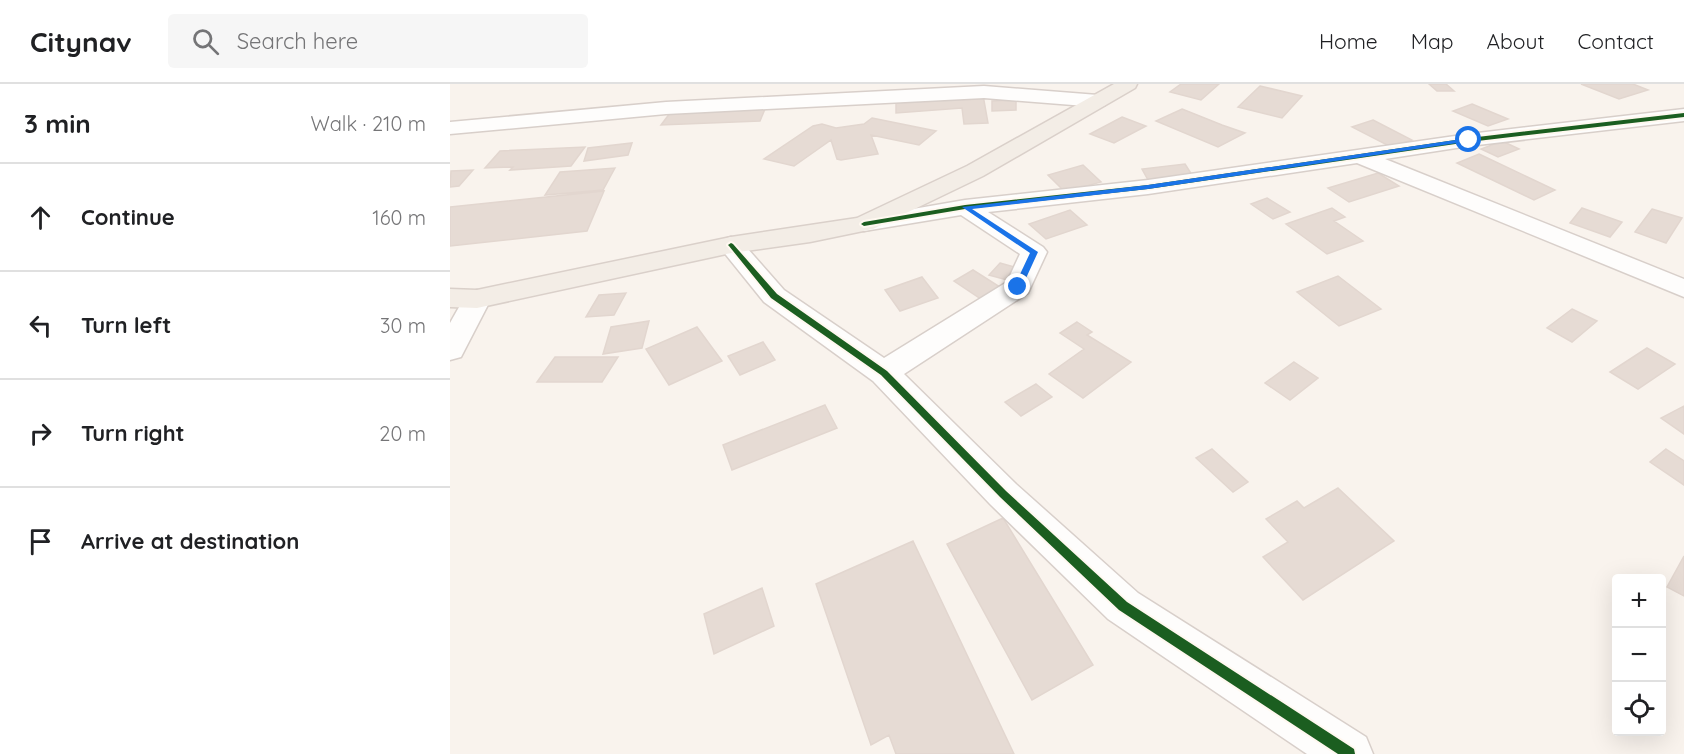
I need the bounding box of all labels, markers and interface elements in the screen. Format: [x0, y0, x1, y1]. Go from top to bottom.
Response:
search box [168, 14, 588, 68]
text: Citynav [30, 24, 132, 59]
icon: search [189, 25, 222, 58]
text: Search here [237, 27, 358, 55]
text: Home [1319, 28, 1378, 54]
text: Map [1411, 28, 1454, 54]
text: About [1487, 28, 1545, 54]
text: Contact [1578, 28, 1654, 54]
text: 3 min [24, 107, 91, 140]
text: Walk · 210 m [311, 111, 426, 136]
route start [1455, 126, 1481, 152]
icon: ahead [24, 201, 57, 234]
text: Continue [81, 203, 175, 231]
text: 160 m [372, 205, 426, 230]
route end [1004, 273, 1030, 299]
icon: left [24, 309, 57, 342]
text: Turn left [81, 311, 171, 339]
text: 30 m [380, 313, 426, 338]
icon: right [24, 417, 57, 450]
text: Turn right [81, 419, 185, 447]
text: 20 m [379, 421, 426, 446]
icon: arrive [24, 525, 57, 558]
text: Arrive at destination [81, 527, 299, 555]
map controls [1612, 574, 1666, 736]
button: + [1612, 574, 1666, 628]
button: − [1612, 628, 1666, 682]
button: locate [1612, 682, 1666, 736]

